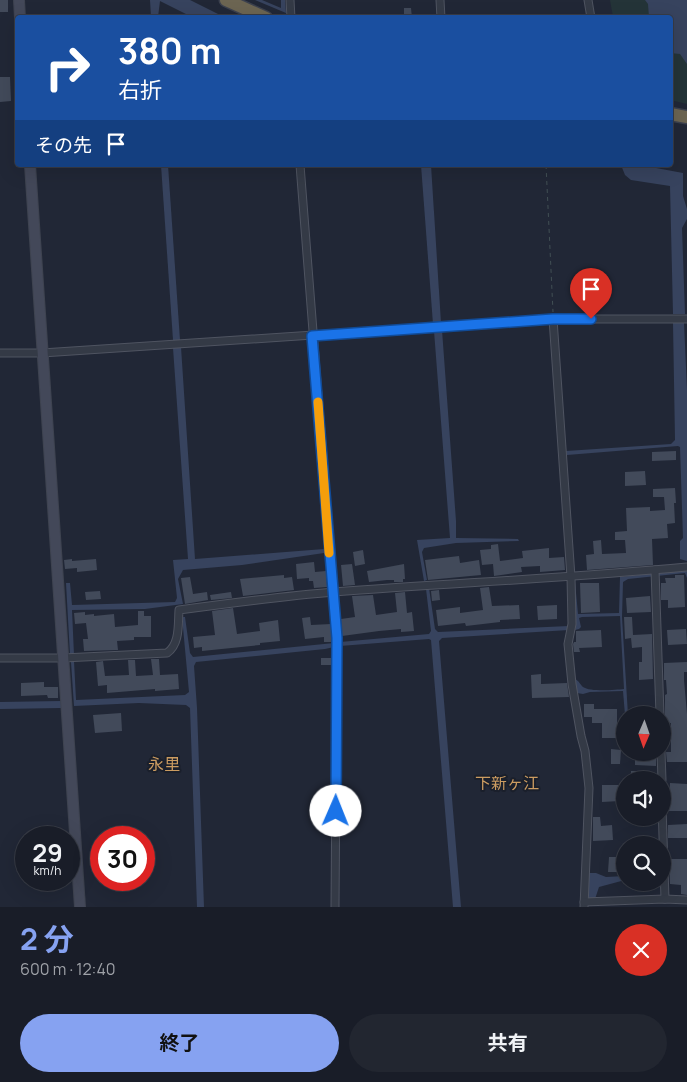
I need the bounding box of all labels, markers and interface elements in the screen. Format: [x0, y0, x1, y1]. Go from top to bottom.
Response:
text: 380 m [118, 27, 221, 75]
icon: right [35, 35, 100, 100]
text: 右折 [118, 75, 162, 105]
icon: arrive [102, 130, 130, 158]
text: その先 [35, 132, 92, 158]
pin [570, 268, 612, 319]
icon: arrive [577, 275, 605, 303]
north arrow [616, 706, 671, 761]
map controls [616, 706, 671, 891]
district label: 永里 [148, 753, 180, 775]
button: sound [616, 771, 671, 826]
district label: 下新ヶ江 [475, 772, 539, 794]
position arrow [309, 784, 361, 836]
speed limit sign: 30 [90, 826, 155, 891]
text: 29 [32, 835, 63, 870]
button: search [616, 836, 671, 891]
text: km/h [34, 862, 61, 879]
text: 2 分 [20, 918, 74, 959]
button: close [615, 924, 667, 976]
text: 600 m · 12:40 [20, 958, 116, 980]
button: 終了 [20, 1014, 339, 1072]
button: 共有 [349, 1014, 667, 1072]

